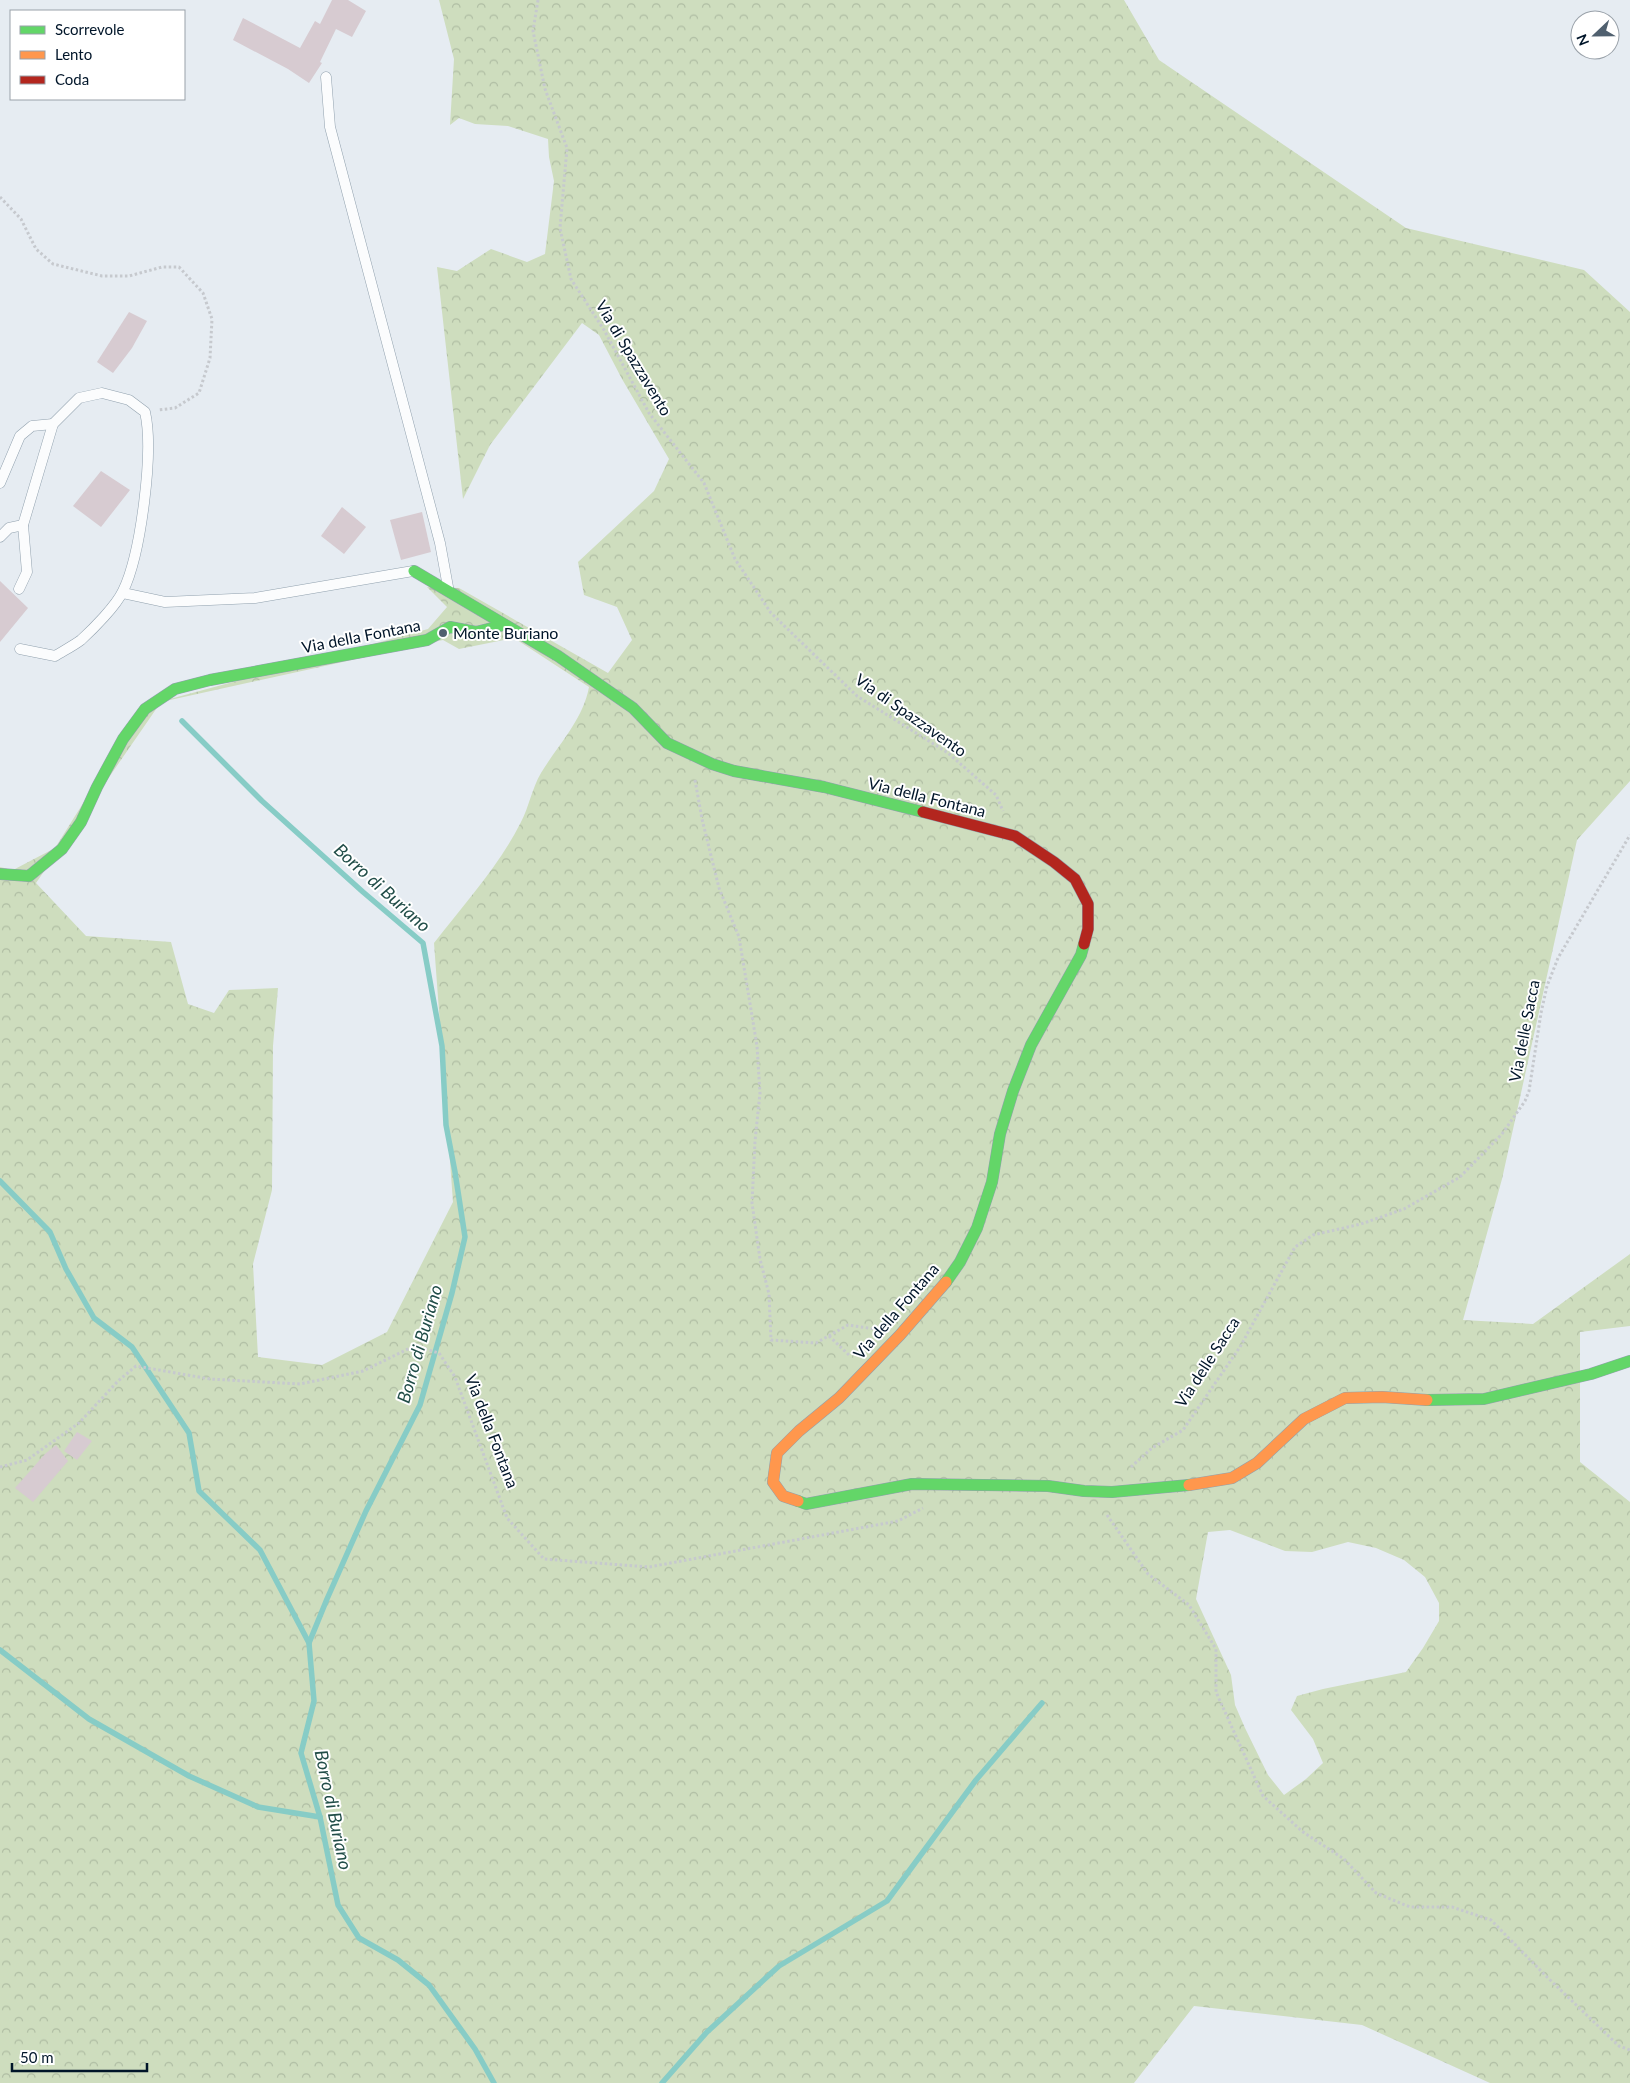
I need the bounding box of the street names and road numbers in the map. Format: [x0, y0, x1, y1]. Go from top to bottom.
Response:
street label: Via di Spazzavento [592, 297, 676, 419]
street label: Via della Fontana [300, 615, 422, 656]
street label: Via di Spazzavento [852, 669, 971, 760]
street label: Via della Fontana [866, 773, 988, 820]
street label: Via delle Sacca [1504, 978, 1543, 1084]
street label: Via della Fontana [849, 1259, 942, 1362]
street label: Via delle Sacca [1170, 1313, 1243, 1410]
street label: Via della Fontana [462, 1371, 523, 1490]

